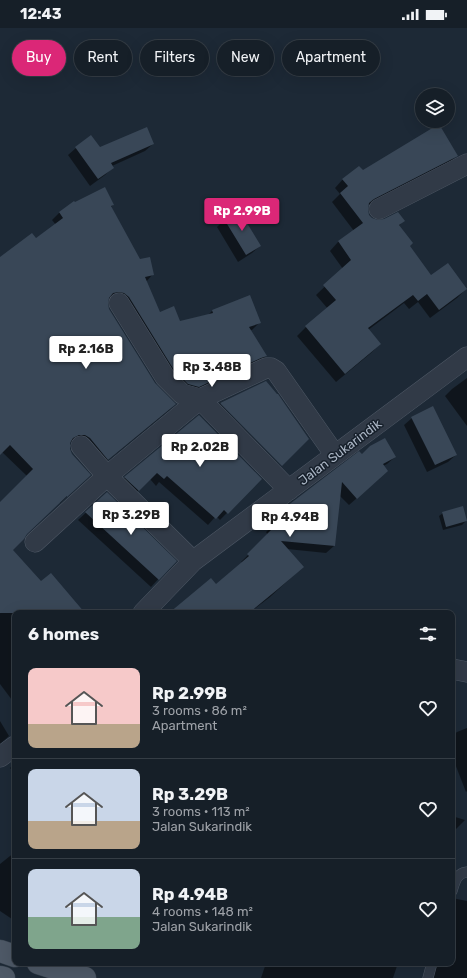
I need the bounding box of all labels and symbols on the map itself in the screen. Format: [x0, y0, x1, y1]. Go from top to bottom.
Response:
pin: Rp 2.99B [201, 198, 283, 232]
pin: Rp 2.16B [45, 336, 127, 370]
pin: Rp 3.48B [171, 354, 253, 388]
street label: Jalan Sukarindik [296, 416, 385, 488]
pin: Rp 2.02B [159, 434, 241, 468]
pin: Rp 3.29B [90, 502, 172, 536]
pin: Rp 4.94B [249, 504, 331, 538]

